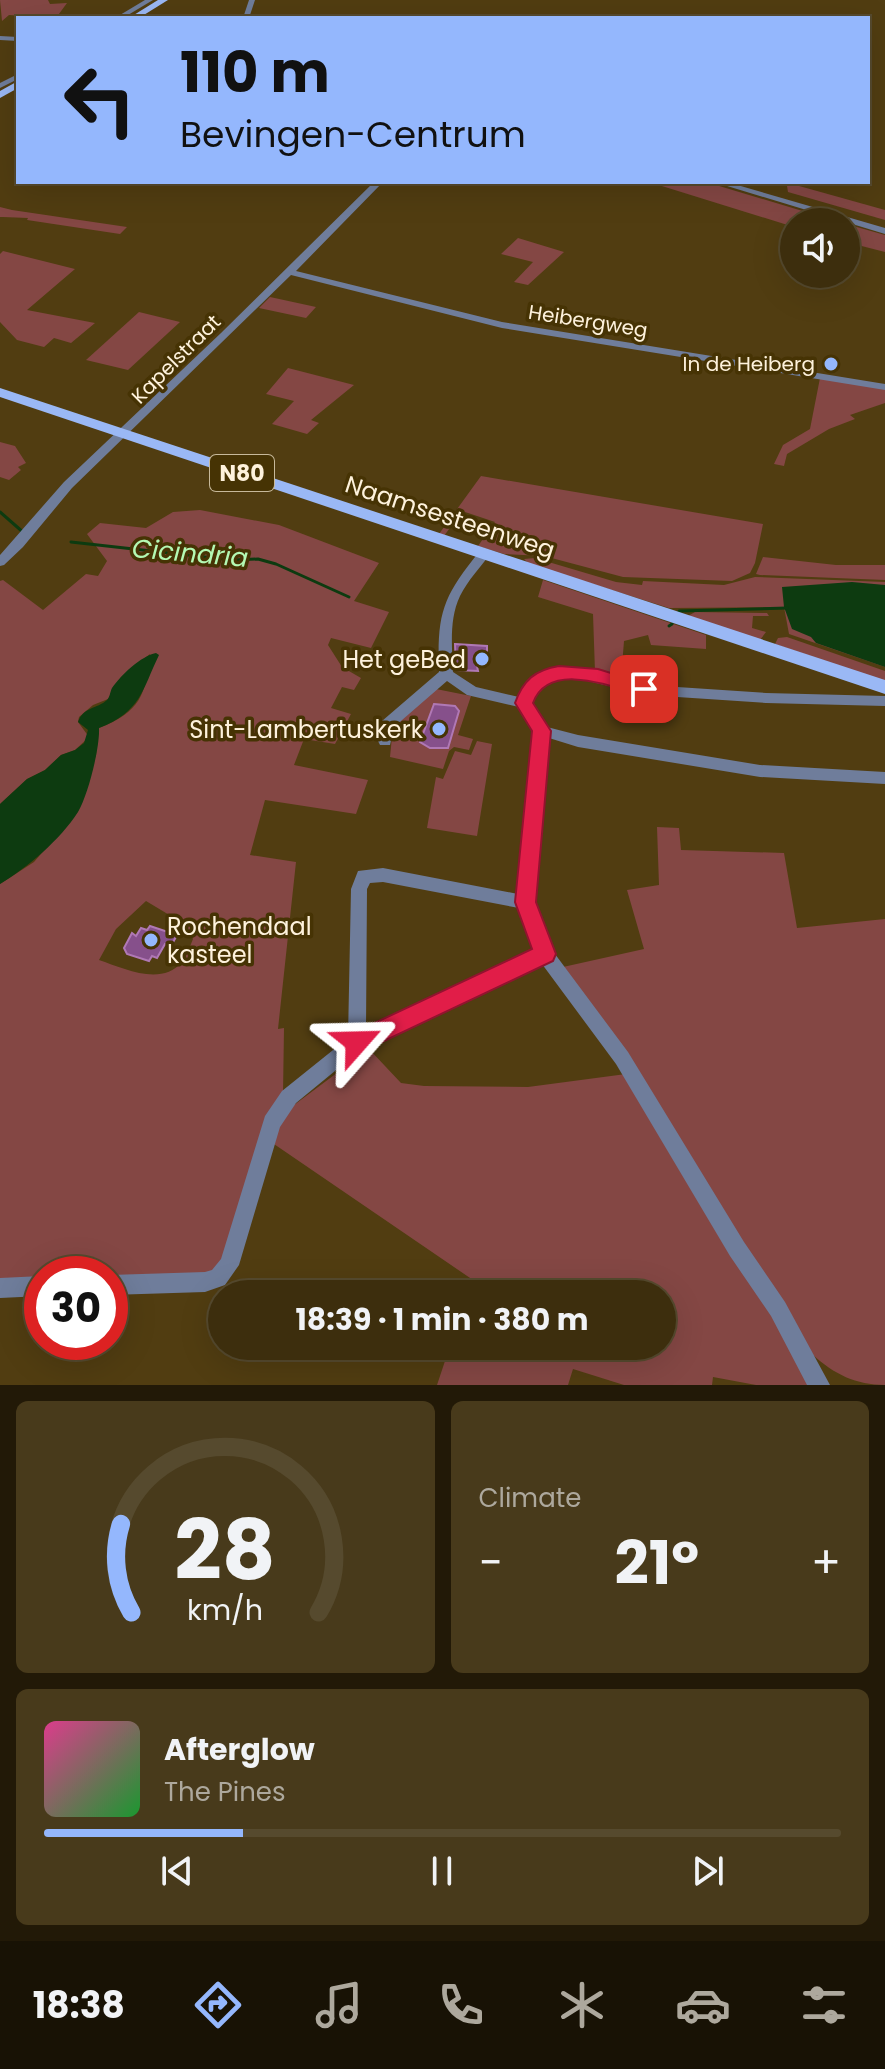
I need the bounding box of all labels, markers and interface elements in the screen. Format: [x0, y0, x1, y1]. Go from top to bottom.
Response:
text: 110 m [180, 33, 330, 112]
icon: left [48, 48, 152, 152]
text: Bevingen-Centrum [180, 109, 526, 160]
map controls [780, 208, 860, 288]
button: sound [780, 208, 860, 288]
street label: Heibergweg [526, 298, 650, 344]
street label: Kapelstraat [125, 308, 227, 410]
place label: In de Heiberg [683, 350, 815, 378]
marker: In de Heiberg [822, 355, 840, 373]
road number: N80 [210, 455, 274, 491]
street label: Naamsesteenweg [341, 468, 559, 566]
water label: Cicindria [130, 530, 250, 576]
place label: Het geBed [342, 643, 466, 676]
marker: Het geBed [473, 650, 491, 668]
pin [610, 655, 678, 723]
icon: arrive [622, 667, 666, 711]
place label: Sint-Lambertuskerk [189, 713, 424, 746]
marker: Sint-Lambertuskerk [430, 720, 448, 738]
place label: Rochendaal kasteel [167, 910, 312, 971]
marker: Rochendaal kasteel [142, 931, 160, 949]
position arrow [315, 1000, 399, 1084]
speed limit sign: 30 [24, 1256, 128, 1360]
text: 18:39 · 1 min · 380 m [296, 1298, 588, 1341]
text: Climate [479, 1480, 581, 1516]
text: 28 [175, 1492, 276, 1608]
text: 21° [615, 1521, 699, 1605]
text: − [479, 1532, 503, 1593]
text: + [811, 1532, 841, 1593]
text: km/h [187, 1590, 263, 1630]
text: Afterglow [164, 1728, 315, 1771]
text: The Pines [164, 1774, 286, 1810]
icon: previous [155, 1849, 199, 1893]
icon: pause [420, 1849, 464, 1893]
icon: next [686, 1849, 730, 1893]
icon: directions [190, 1977, 246, 2033]
icon: music [311, 1977, 367, 2033]
icon: phone [433, 1977, 489, 2033]
icon: climate [554, 1977, 610, 2033]
icon: car [675, 1977, 731, 2033]
icon: filters [796, 1977, 852, 2033]
text: 18:38 [33, 1980, 125, 2031]

